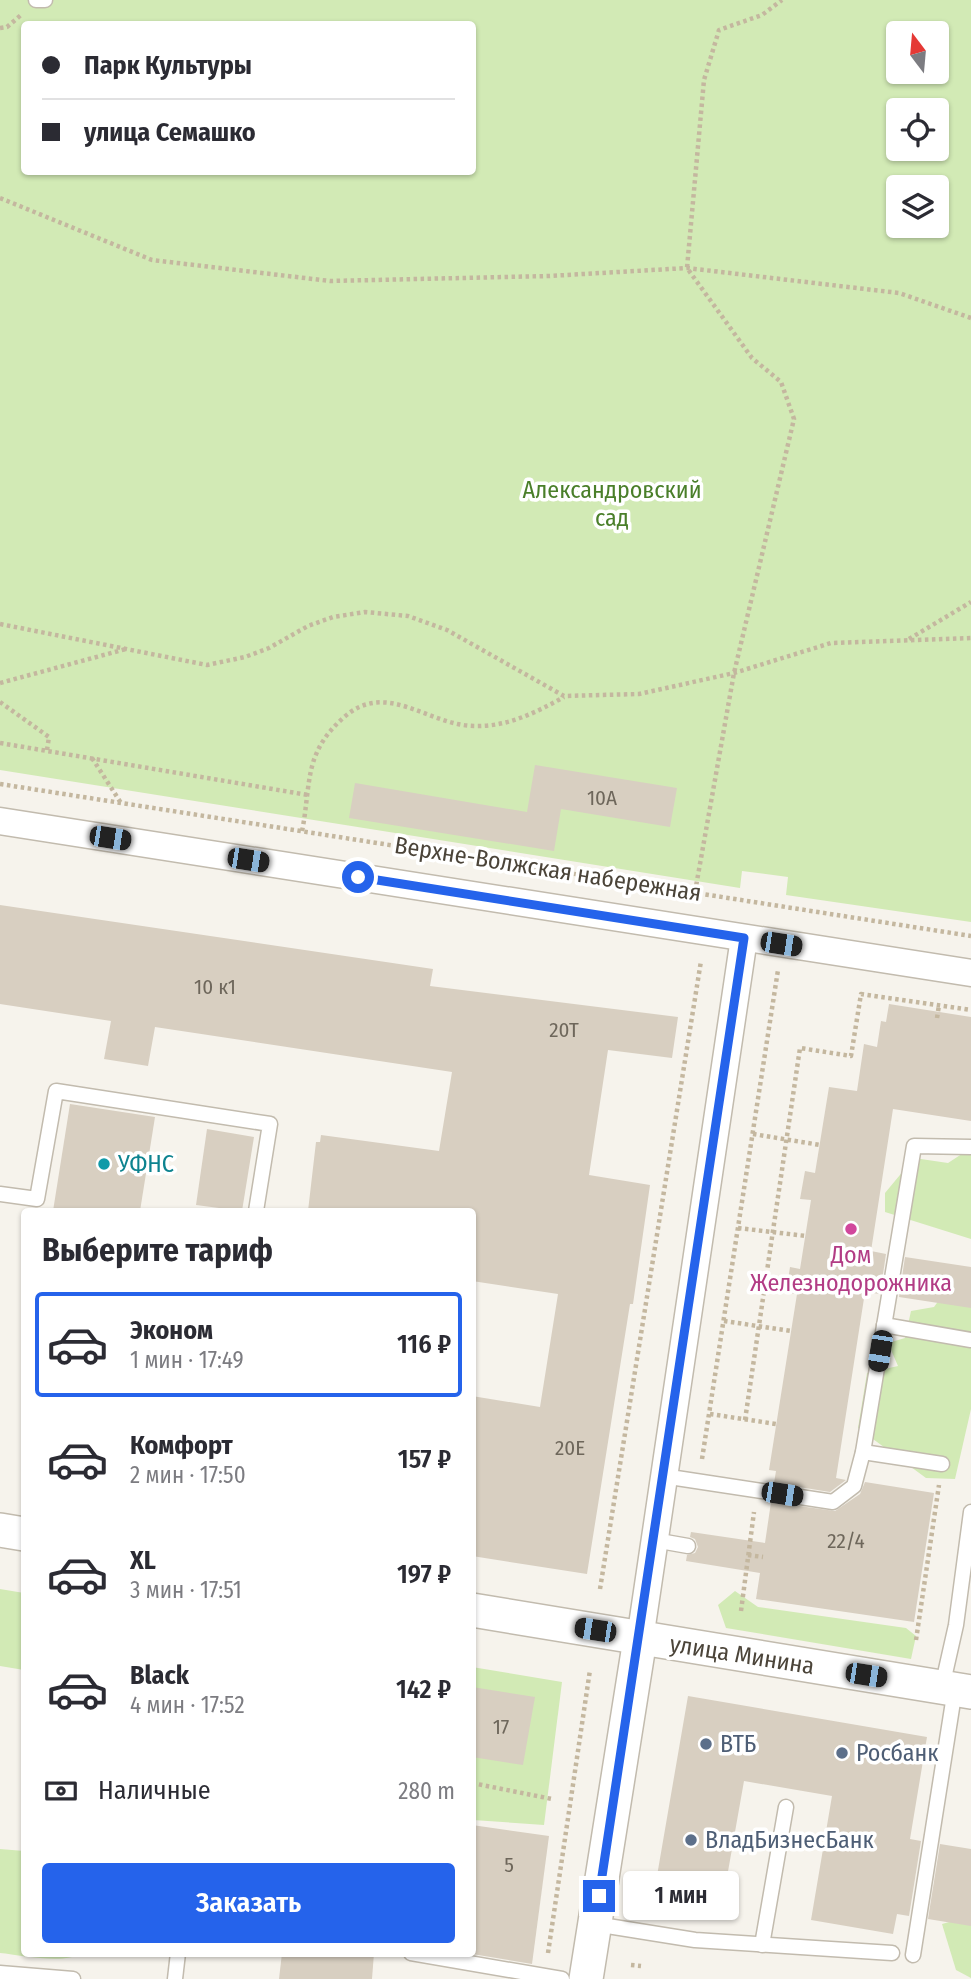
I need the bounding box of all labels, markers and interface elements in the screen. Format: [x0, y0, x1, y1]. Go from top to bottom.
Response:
north arrow [886, 21, 948, 84]
map controls [886, 21, 949, 238]
text: Парк Культуры [84, 50, 252, 81]
button: locate [886, 98, 949, 161]
text: улица Семашко [84, 117, 256, 148]
button: layers [886, 175, 949, 238]
park label: Александровский сад [522, 476, 702, 532]
house number: 10А [587, 785, 617, 811]
car [88, 824, 133, 852]
street label: Верхне-Волжская набережная [393, 831, 703, 907]
car [226, 846, 271, 874]
route start [342, 861, 374, 893]
car [759, 930, 804, 958]
house number: 10 к1 [194, 974, 236, 1000]
house number: 20Т [549, 1017, 579, 1043]
place label: УФНС [117, 1150, 174, 1178]
marker: УФНС [96, 1156, 112, 1172]
marker: Дом Железнодорожника [843, 1221, 859, 1237]
text: Выберите тариф [42, 1231, 273, 1269]
place label: Дом Железнодорожника [750, 1241, 952, 1297]
icon: car [46, 1313, 109, 1376]
text: Эконом [130, 1315, 213, 1346]
text: 116 ₽ [397, 1329, 451, 1360]
car [867, 1329, 894, 1373]
text: 1 мин · 17:49 [130, 1346, 244, 1374]
icon: car [46, 1428, 109, 1491]
text: Комфорт [130, 1430, 233, 1461]
house number: 20Е [555, 1435, 585, 1461]
text: 157 ₽ [398, 1444, 451, 1475]
text: 2 мин · 17:50 [130, 1461, 246, 1489]
car [760, 1480, 805, 1508]
house number: 22/4 [827, 1528, 865, 1554]
icon: car [46, 1543, 109, 1606]
text: XL [130, 1545, 156, 1576]
text: 197 ₽ [397, 1559, 451, 1590]
text: 3 мин · 17:51 [130, 1576, 242, 1604]
car [573, 1616, 618, 1644]
street label: улица Минина [668, 1630, 816, 1680]
icon: car [46, 1658, 109, 1721]
text: Black [130, 1660, 189, 1691]
car [844, 1661, 889, 1689]
text: 142 ₽ [396, 1674, 451, 1705]
text: 4 мин · 17:52 [130, 1691, 245, 1719]
house number: 17 [493, 1714, 509, 1740]
place label: ВТБ [720, 1730, 756, 1758]
marker: ВТБ [698, 1736, 714, 1752]
place label: Росбанк [856, 1739, 939, 1767]
marker: Росбанк [834, 1745, 850, 1761]
icon: cash [42, 1772, 80, 1810]
text: Наличные [98, 1775, 211, 1806]
text: 280 m [398, 1777, 455, 1805]
place label: ВладБизнесБанк [705, 1826, 875, 1854]
marker: ВладБизнесБанк [683, 1832, 699, 1848]
house number: 5 [504, 1852, 514, 1878]
button: Заказать [42, 1863, 455, 1943]
callout: 1 мин [624, 1871, 739, 1920]
route end [583, 1880, 615, 1912]
text: 1 мин [654, 1881, 708, 1909]

